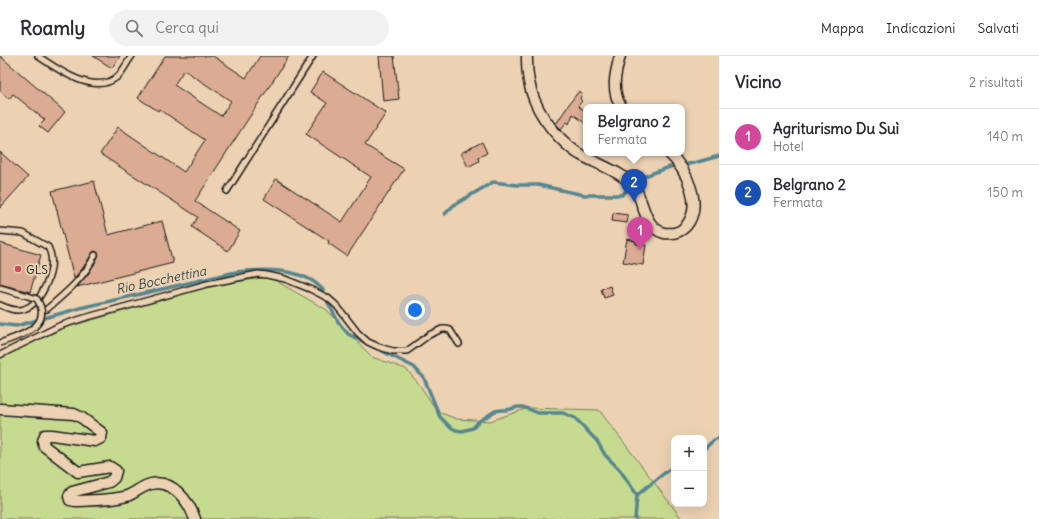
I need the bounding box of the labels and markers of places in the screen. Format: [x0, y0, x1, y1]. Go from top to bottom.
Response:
pin: 2 [621, 169, 647, 202]
pin: 1 [627, 217, 653, 250]
place label: GLS [26, 262, 48, 277]
marker: GLS [13, 264, 23, 274]

